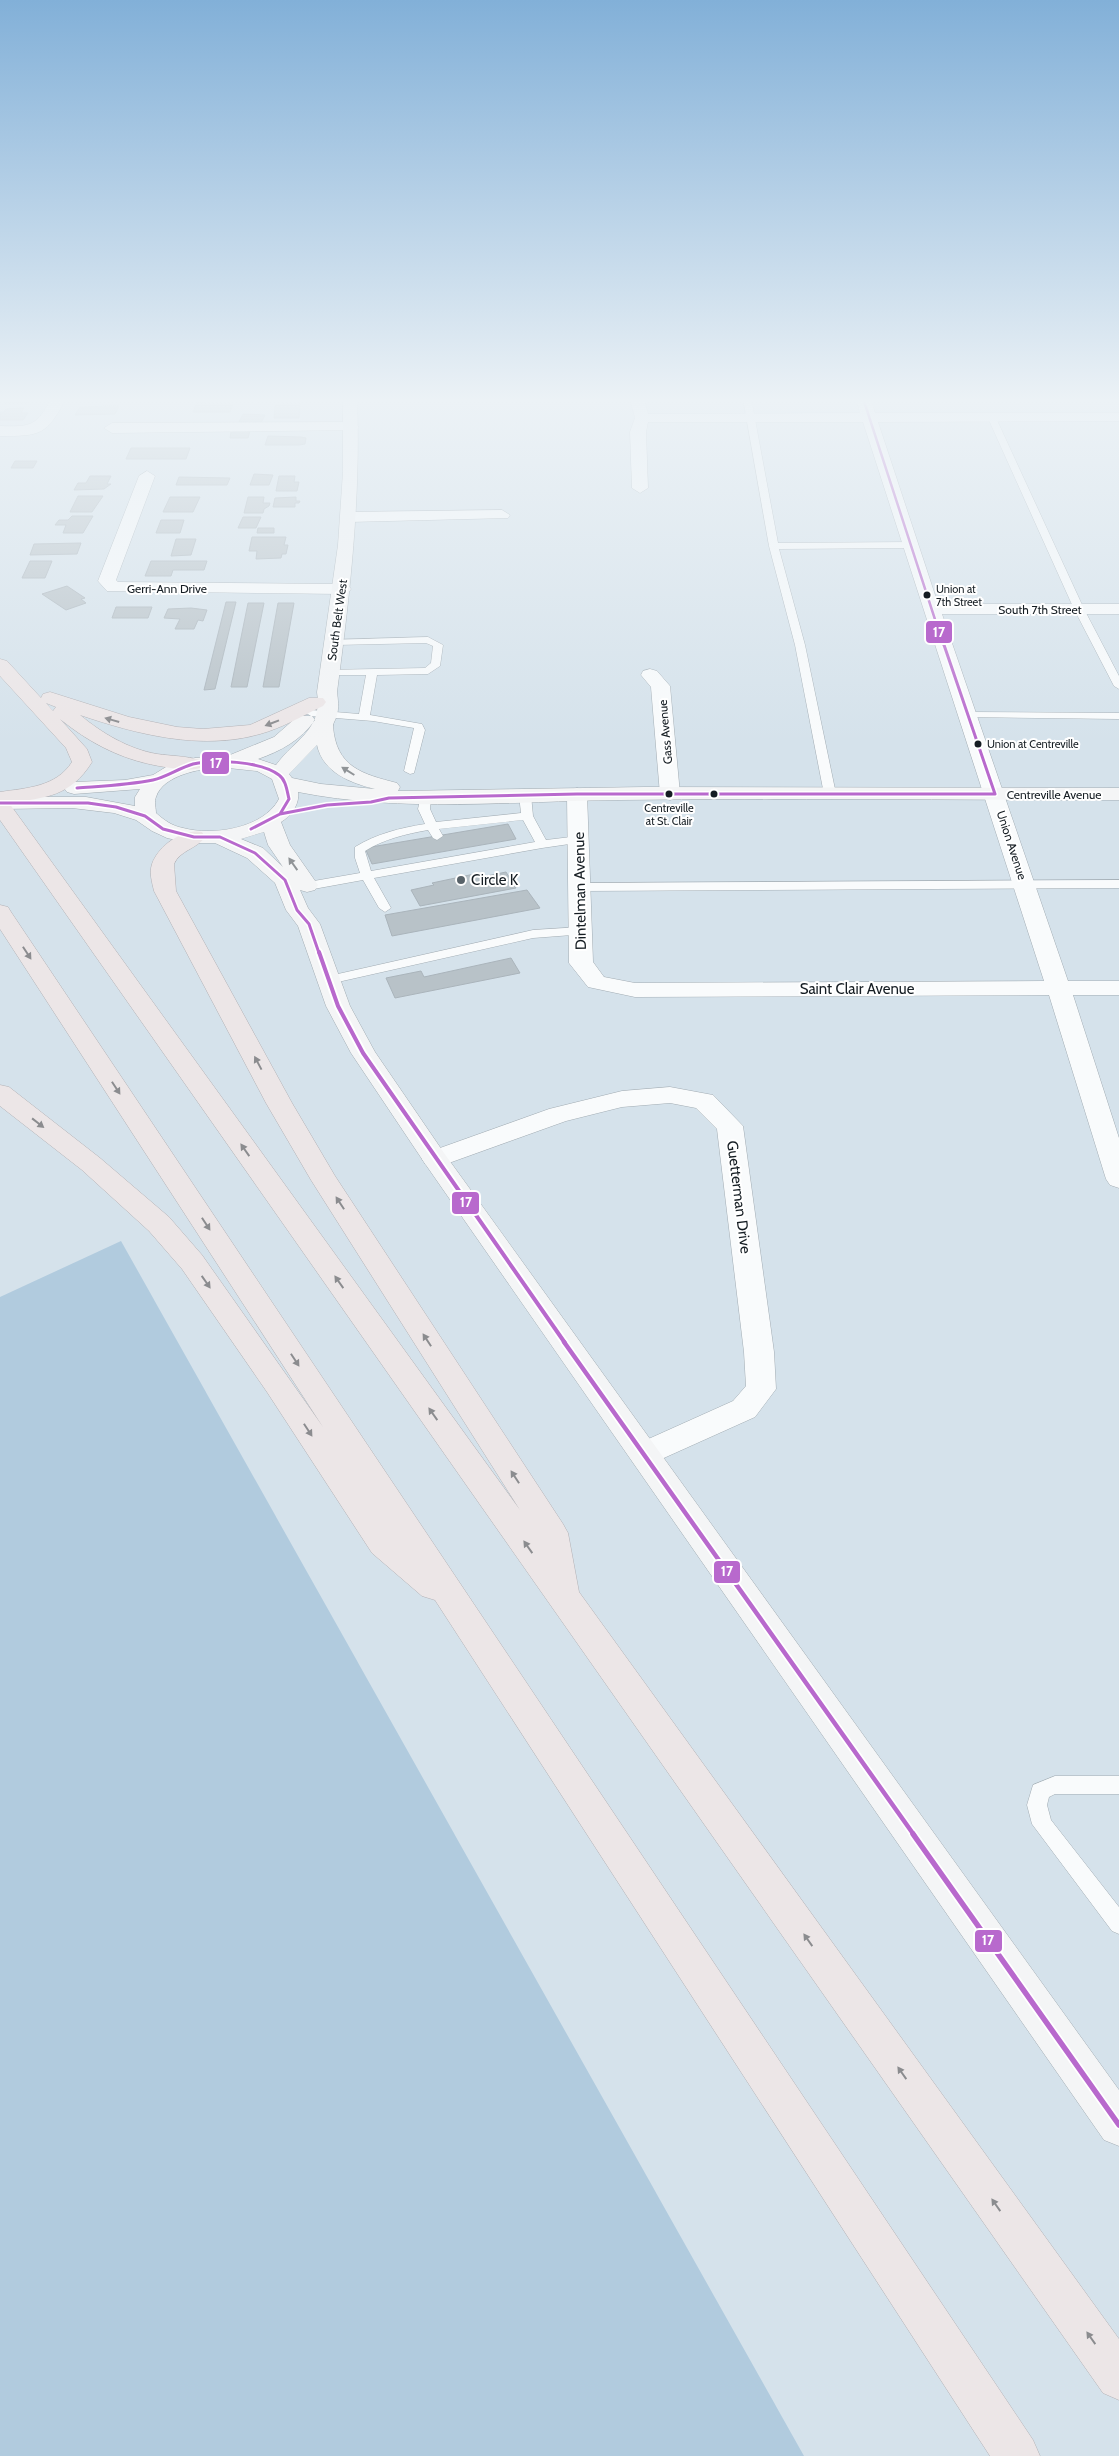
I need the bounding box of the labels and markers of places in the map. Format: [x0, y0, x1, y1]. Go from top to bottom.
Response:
place label: Union at 7th Street [936, 582, 982, 609]
marker: Union at 7th Street [922, 590, 932, 600]
place label: Union at Centreville [987, 737, 1079, 751]
marker: Union at Centreville [973, 739, 983, 749]
marker: Centreville at St. Clair [664, 789, 674, 799]
unlabelled marker [709, 789, 719, 799]
place label: Centreville at St. Clair [644, 801, 694, 828]
place label: Circle K [471, 871, 519, 889]
marker: Circle K [455, 874, 467, 886]

